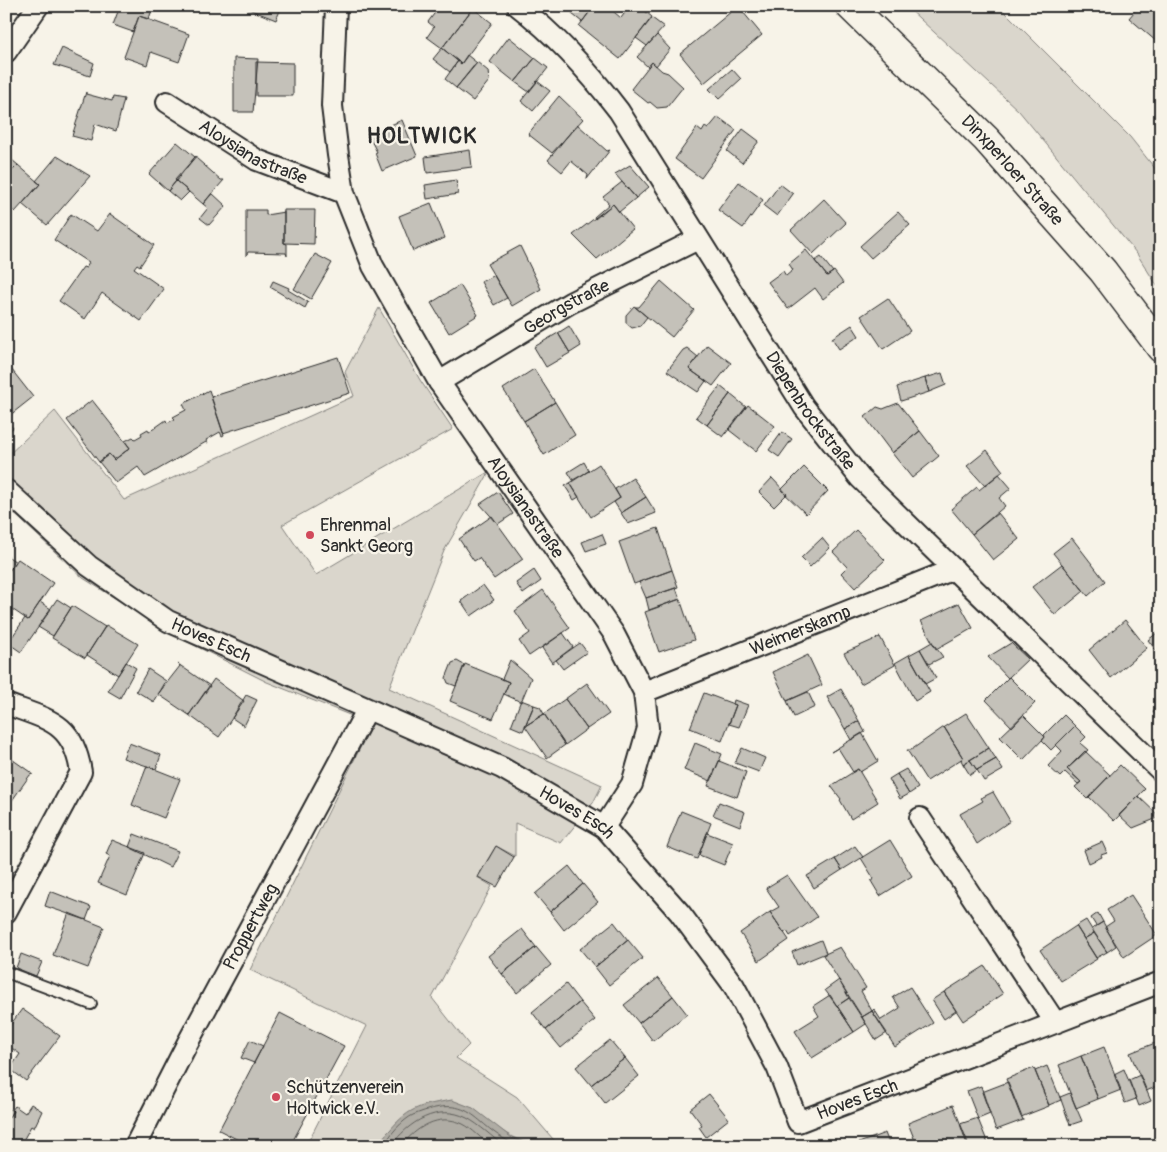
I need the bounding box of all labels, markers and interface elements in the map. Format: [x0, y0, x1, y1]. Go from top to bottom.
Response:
street label: Dinxperloer Straße [956, 110, 1068, 231]
street label: Aloysianastraße [194, 114, 310, 190]
district label: HOLTWICK [367, 122, 477, 150]
street label: Georgstraße [519, 274, 613, 340]
street label: Diepenbrockstraße [760, 347, 861, 475]
street label: Aloysianastraße [482, 451, 569, 563]
place label: Ehrenmal Sankt Georg [320, 514, 413, 558]
marker: Ehrenmal Sankt Georg [304, 529, 316, 541]
street label: Weimerskamp [746, 600, 854, 661]
street label: Hoves Esch [167, 613, 255, 668]
street label: Hoves Esch [535, 781, 620, 844]
street label: Proppertweg [218, 879, 283, 974]
street label: Hoves Esch [813, 1074, 901, 1126]
place label: Schützenverein Holtwick e.V. [286, 1076, 404, 1120]
marker: Schützenverein Holtwick e.V. [270, 1091, 282, 1103]

